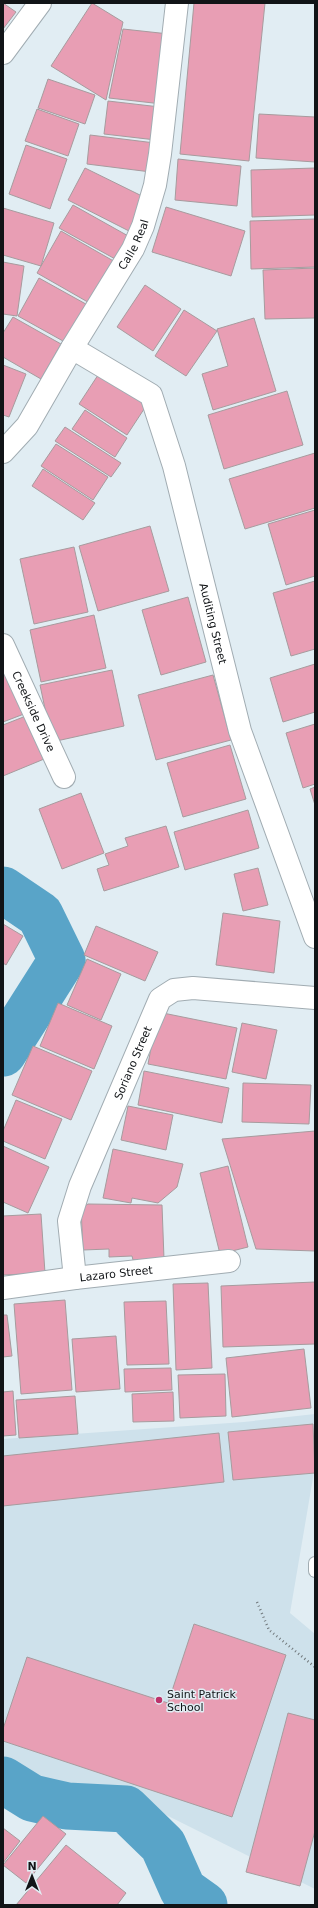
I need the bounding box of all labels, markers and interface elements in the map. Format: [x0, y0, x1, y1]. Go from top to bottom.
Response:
street label: Calle Real [116, 218, 152, 272]
street label: Auditing Street [196, 582, 229, 666]
street label: Creekside Drive [9, 669, 57, 754]
street label: Soriano Street [112, 1024, 155, 1102]
street label: Lazaro Street [79, 1263, 154, 1284]
place label: Saint Patrick School [167, 1688, 236, 1714]
marker: Saint Patrick School [154, 1695, 164, 1705]
north arrow [12, 1856, 52, 1896]
text: N [27, 1860, 37, 1873]

